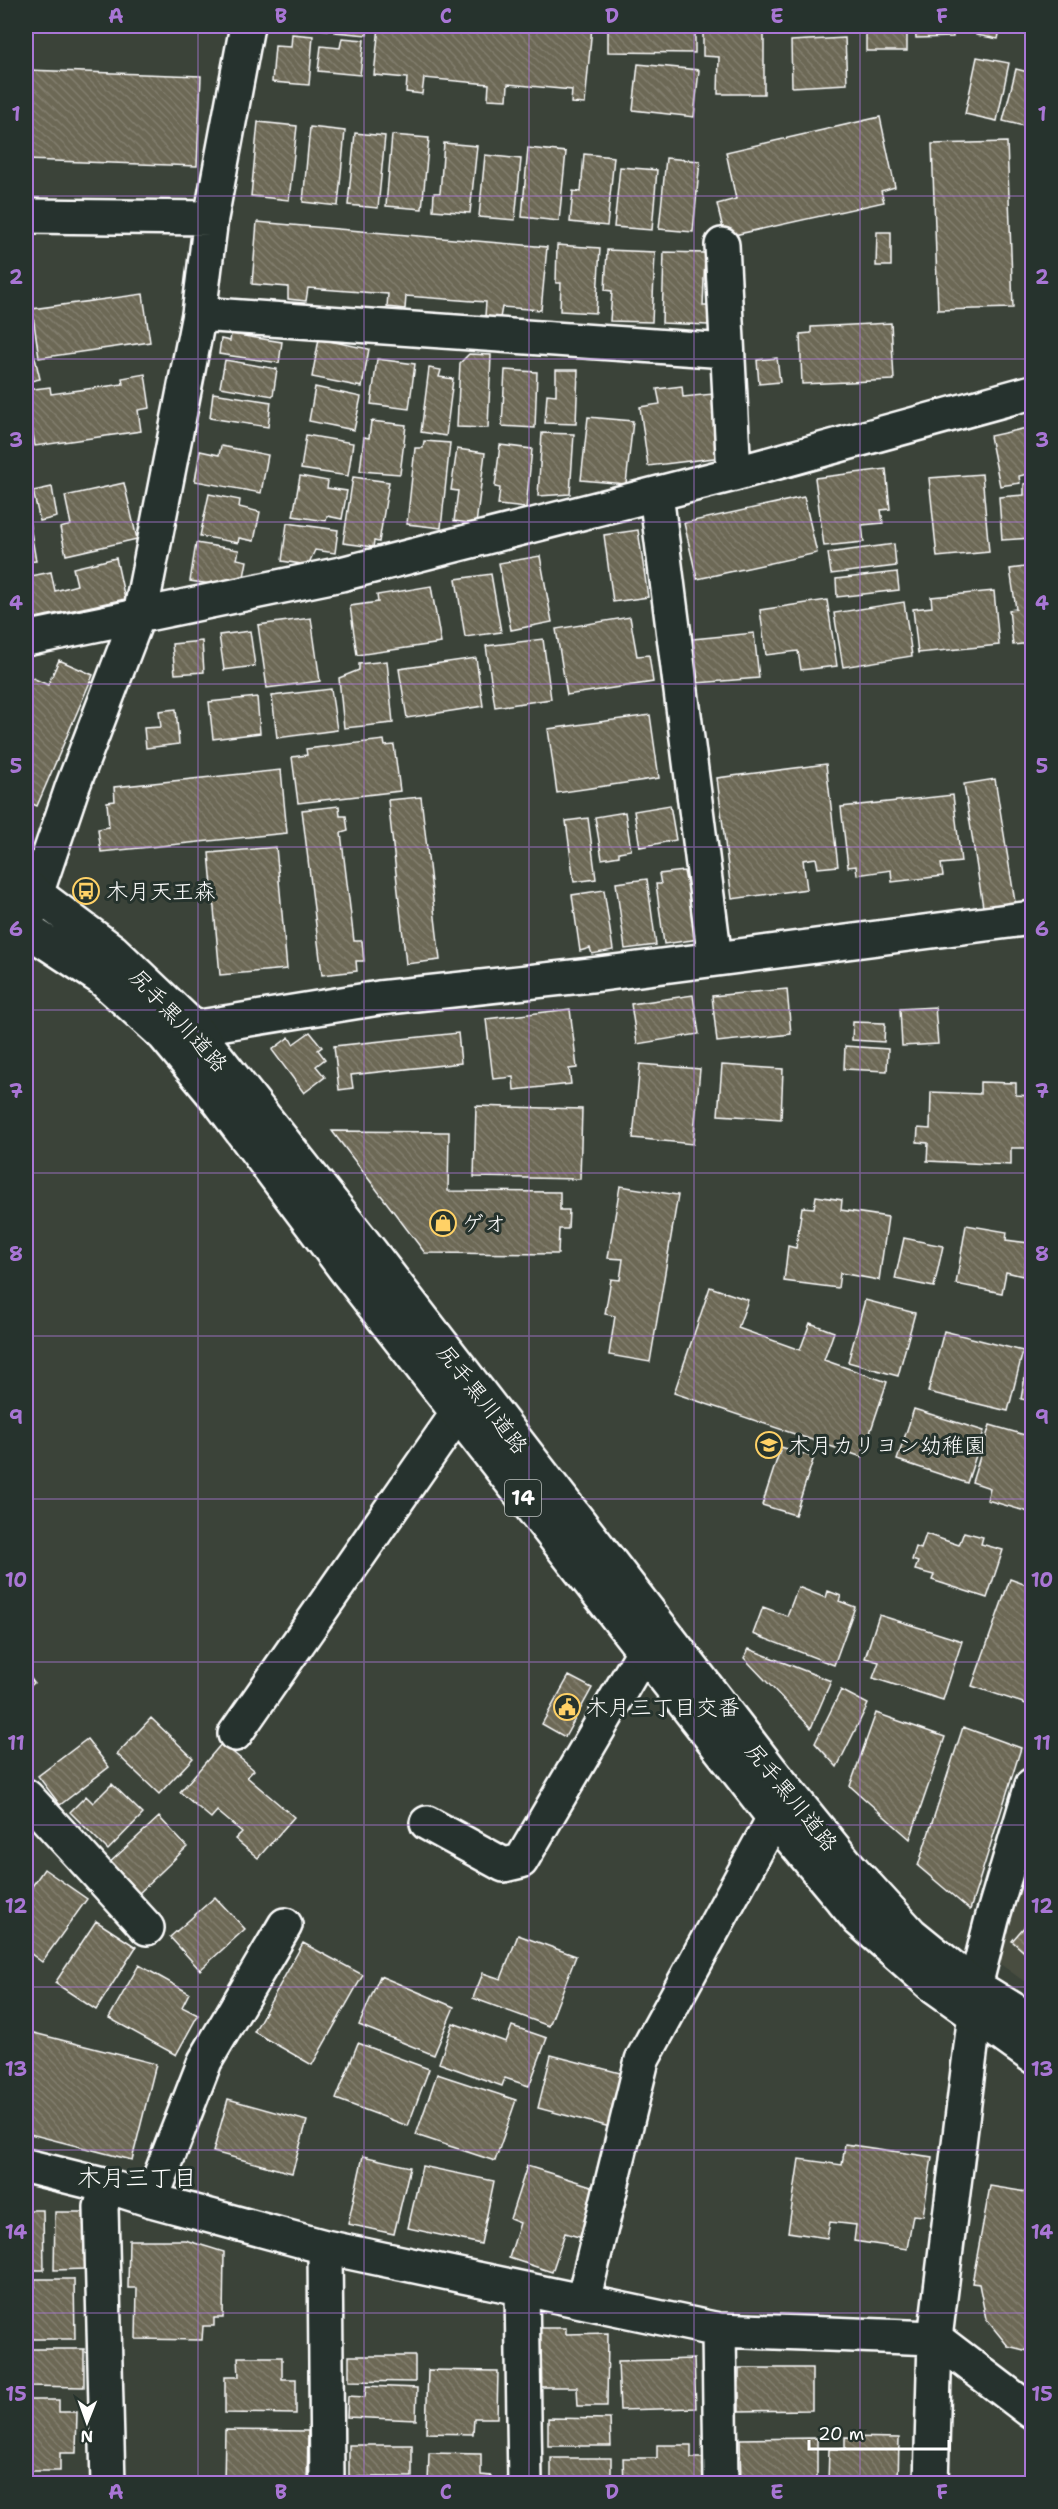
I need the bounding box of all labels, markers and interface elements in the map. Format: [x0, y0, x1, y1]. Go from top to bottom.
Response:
text: A [108, 3, 124, 29]
text: B [275, 3, 287, 29]
text: C [440, 3, 452, 29]
text: D [605, 3, 619, 29]
text: E [770, 3, 784, 29]
text: F [936, 3, 948, 29]
text: 1 [11, 101, 21, 127]
text: 1 [1037, 101, 1047, 127]
text: 2 [9, 264, 23, 290]
text: 2 [1035, 264, 1049, 290]
text: 3 [9, 427, 23, 453]
text: 3 [1035, 427, 1049, 453]
text: 4 [9, 590, 23, 616]
text: 4 [1035, 590, 1049, 616]
text: 5 [10, 753, 22, 779]
text: 5 [1036, 753, 1048, 779]
bus stop icon: 木月天王森 [71, 876, 101, 906]
place label: 木月天王森 [106, 877, 216, 906]
text: 6 [9, 916, 23, 942]
text: 6 [1035, 916, 1049, 942]
street label: 尻手黒川道路 [123, 962, 234, 1079]
text: 7 [9, 1078, 23, 1104]
text: 7 [1035, 1078, 1049, 1104]
shop icon: ゲオ [428, 1208, 458, 1238]
place label: ゲオ [462, 1209, 506, 1238]
text: 8 [9, 1241, 23, 1267]
text: 8 [1035, 1241, 1049, 1267]
street label: 尻手黒川道路 [431, 1338, 535, 1460]
text: 9 [9, 1404, 23, 1430]
text: 9 [1035, 1404, 1049, 1430]
school or university icon: 木月カリヨン幼稚園 [754, 1430, 784, 1460]
place label: 木月カリヨン幼稚園 [788, 1431, 986, 1460]
road number: 14 [505, 1480, 541, 1516]
text: 10 [5, 1567, 27, 1593]
text: 10 [1031, 1567, 1053, 1593]
public building icon: 木月三丁目交番 [552, 1692, 582, 1722]
place label: 木月三丁目交番 [586, 1693, 740, 1722]
text: 11 [7, 1730, 25, 1756]
text: 11 [1033, 1730, 1051, 1756]
street label: 尻手黒川道路 [739, 1737, 844, 1858]
text: 12 [5, 1893, 27, 1919]
text: 12 [1031, 1893, 1053, 1919]
text: 13 [5, 2056, 27, 2082]
text: 13 [1031, 2056, 1053, 2082]
district label: 木月三丁目 [77, 2162, 197, 2194]
text: 14 [5, 2219, 27, 2245]
text: 14 [1031, 2219, 1053, 2245]
text: 15 [5, 2381, 27, 2407]
text: 15 [1031, 2381, 1053, 2407]
north arrow [57, 2392, 117, 2452]
scale bar [809, 2413, 948, 2451]
text: 20 m [818, 2422, 864, 2446]
text: N [80, 2426, 93, 2447]
text: A [108, 2479, 124, 2505]
text: B [275, 2479, 287, 2505]
text: C [440, 2479, 452, 2505]
text: D [605, 2479, 619, 2505]
text: E [770, 2479, 784, 2505]
text: F [936, 2479, 948, 2505]

